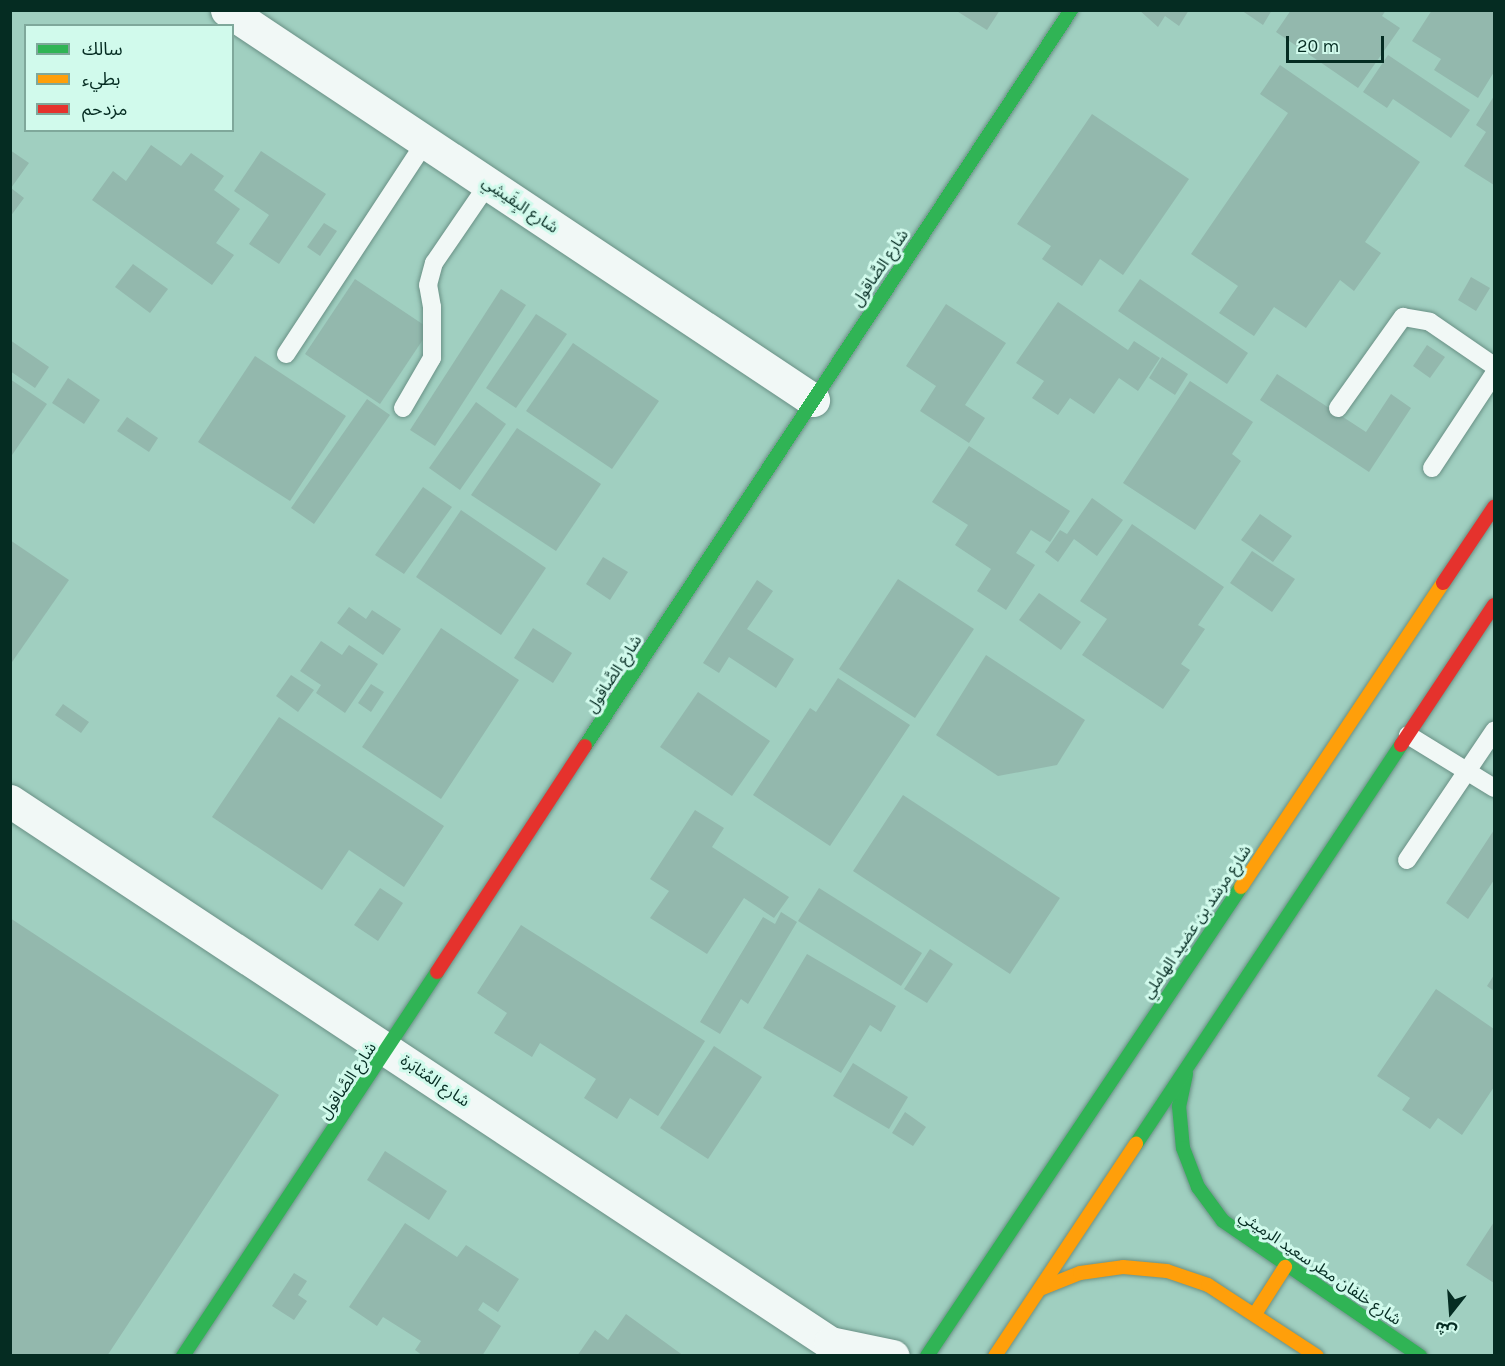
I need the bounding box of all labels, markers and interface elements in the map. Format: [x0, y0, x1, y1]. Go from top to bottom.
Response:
legend [24, 24, 234, 132]
scale bar [1289, 24, 1386, 62]
text: 20 m [1297, 35, 1339, 57]
text: سالك [82, 38, 123, 60]
text: بطيء [82, 68, 120, 90]
text: مزدحم [82, 98, 127, 120]
street label: شارع البِقَيشِي [478, 173, 562, 237]
street label: شارع الصَّاقول [847, 226, 913, 310]
street label: شارع الصَّاقول [582, 632, 646, 716]
street label: شارع مرشد بن عضيد الهاملي [1138, 842, 1256, 1002]
street label: شارع الصَّاقول [315, 1039, 381, 1123]
street label: شارع المُثابَرة [397, 1051, 473, 1111]
street label: شارع خلفان مطر سعيد الرميثي [1235, 1207, 1405, 1329]
north arrow [1421, 1282, 1481, 1342]
text: ش [1432, 1317, 1459, 1342]

